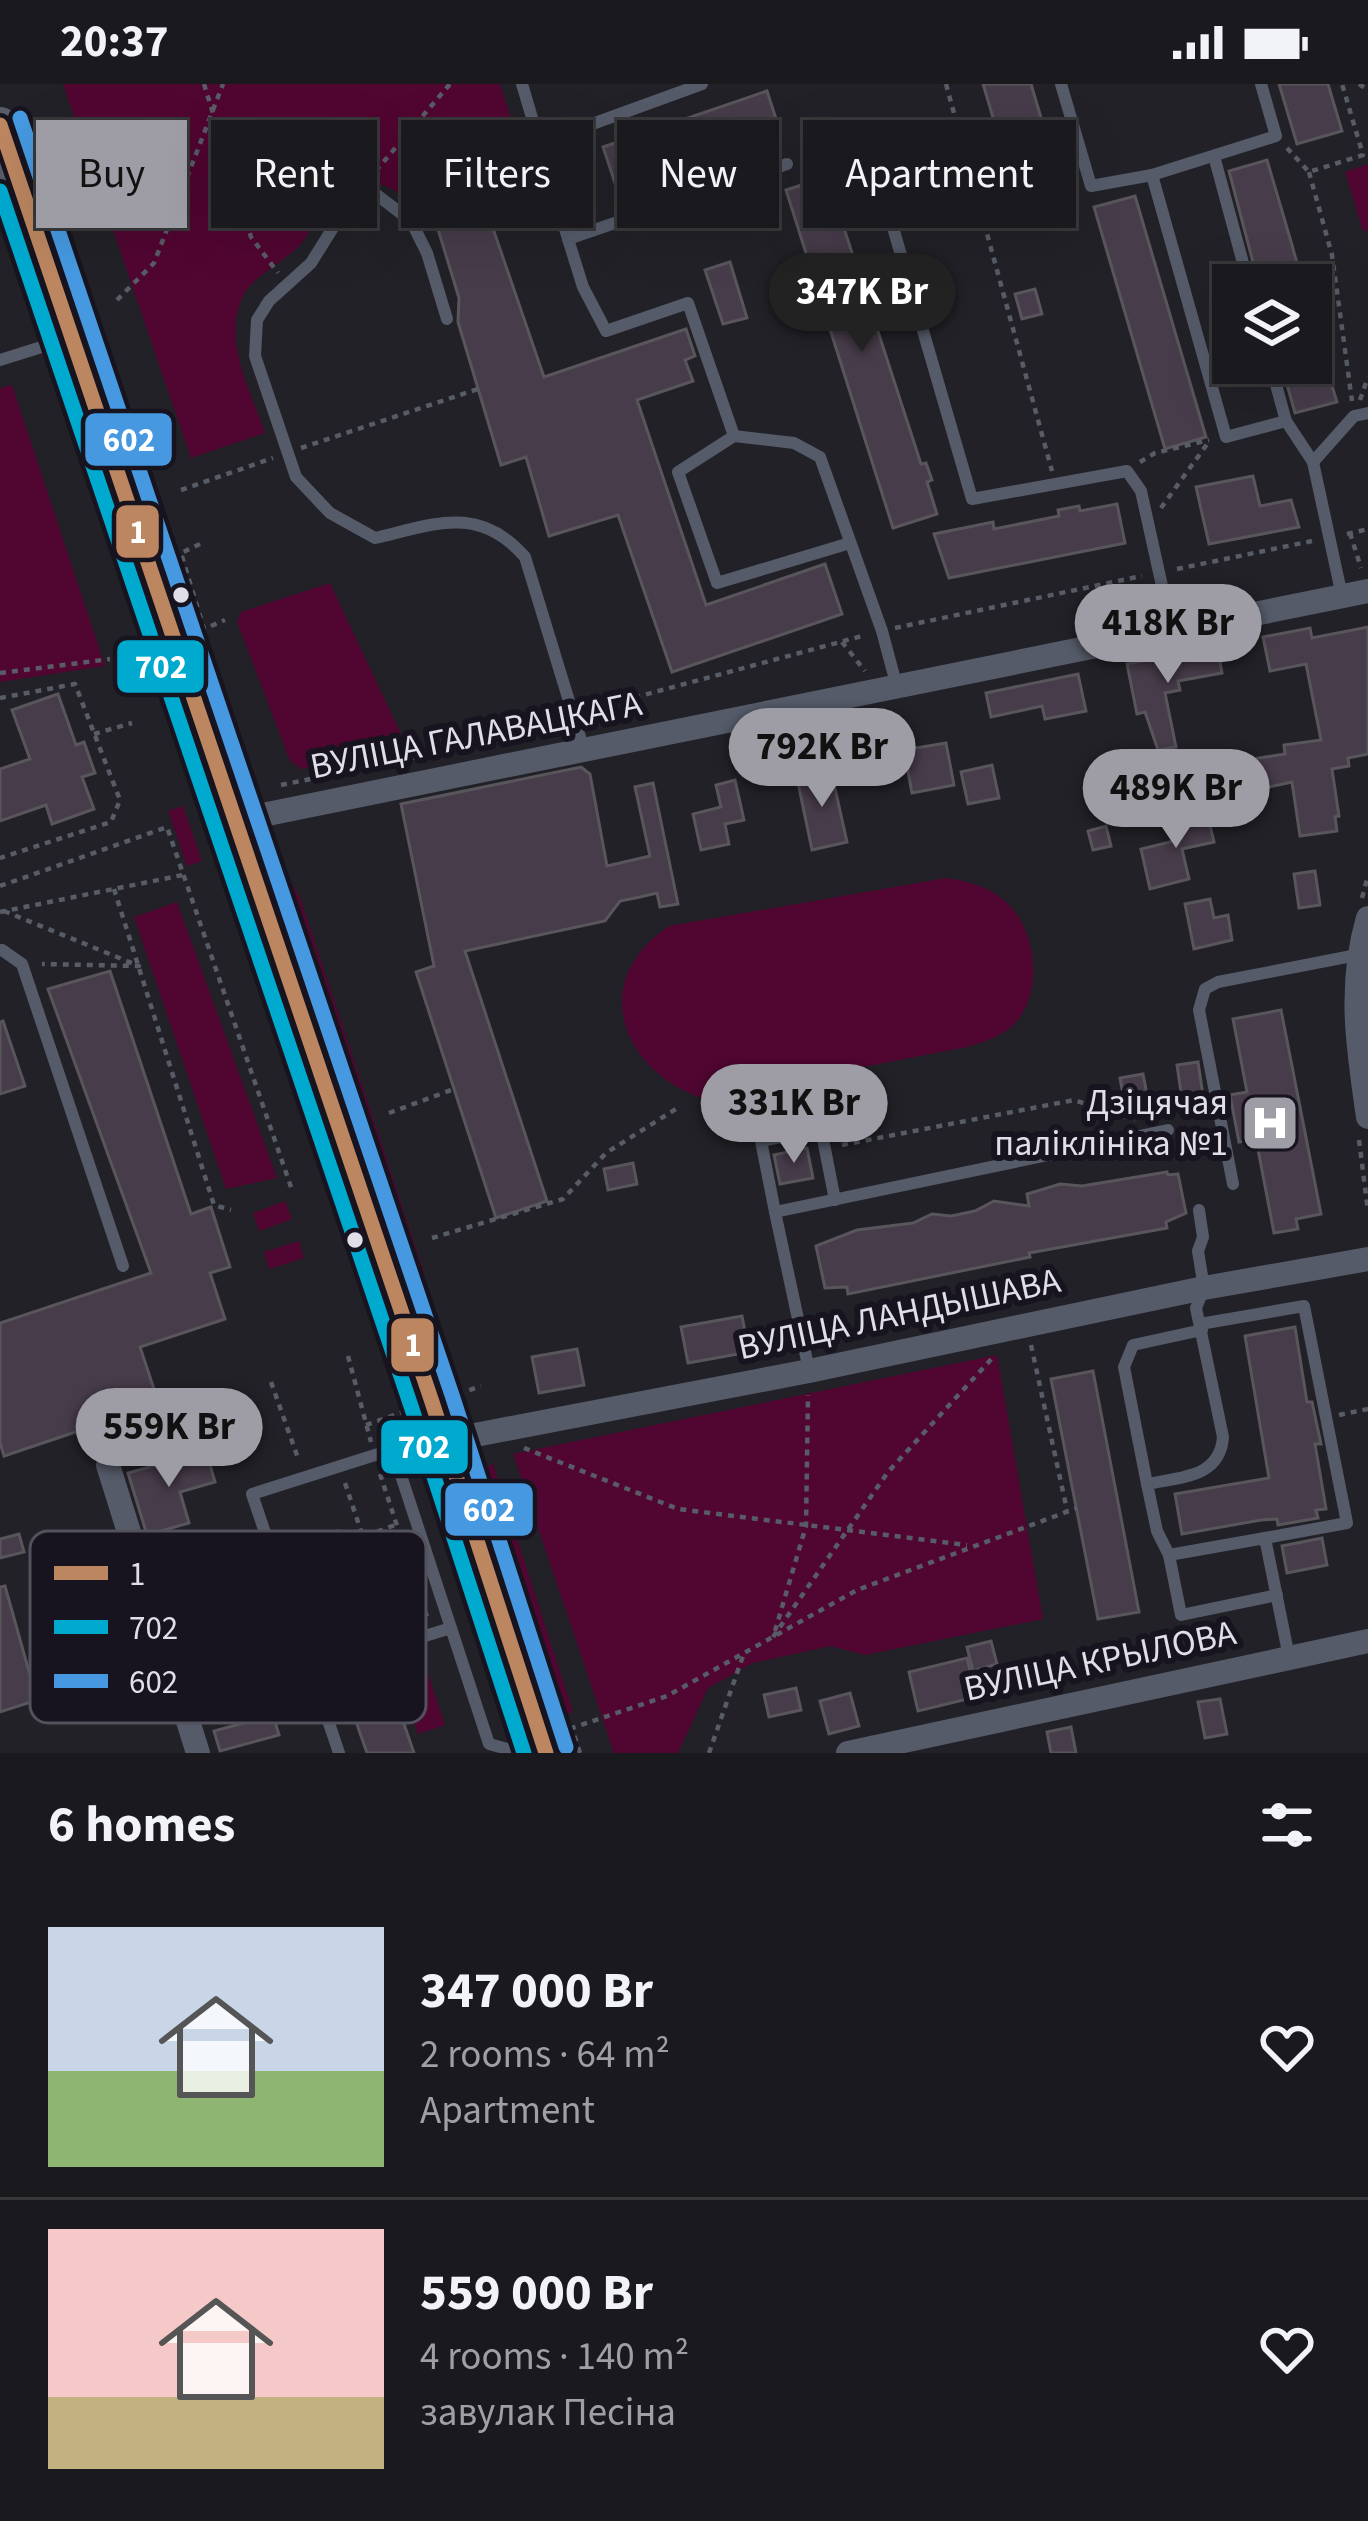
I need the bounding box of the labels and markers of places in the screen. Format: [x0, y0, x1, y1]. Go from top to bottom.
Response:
pin: 347K Br [751, 253, 973, 355]
unlabelled marker [170, 584, 192, 606]
pin: 418K Br [1057, 584, 1279, 686]
pin: 792K Br [711, 708, 933, 810]
pin: 489K Br [1065, 749, 1287, 851]
pin: 331K Br [683, 1064, 905, 1166]
place label: Дзіцячая паліклініка №1 [994, 1077, 1228, 1169]
hospital icon: Дзіцячая паліклініка №1 [1239, 1092, 1301, 1154]
unlabelled marker [344, 1229, 366, 1251]
pin: 559K Br [58, 1388, 280, 1490]

